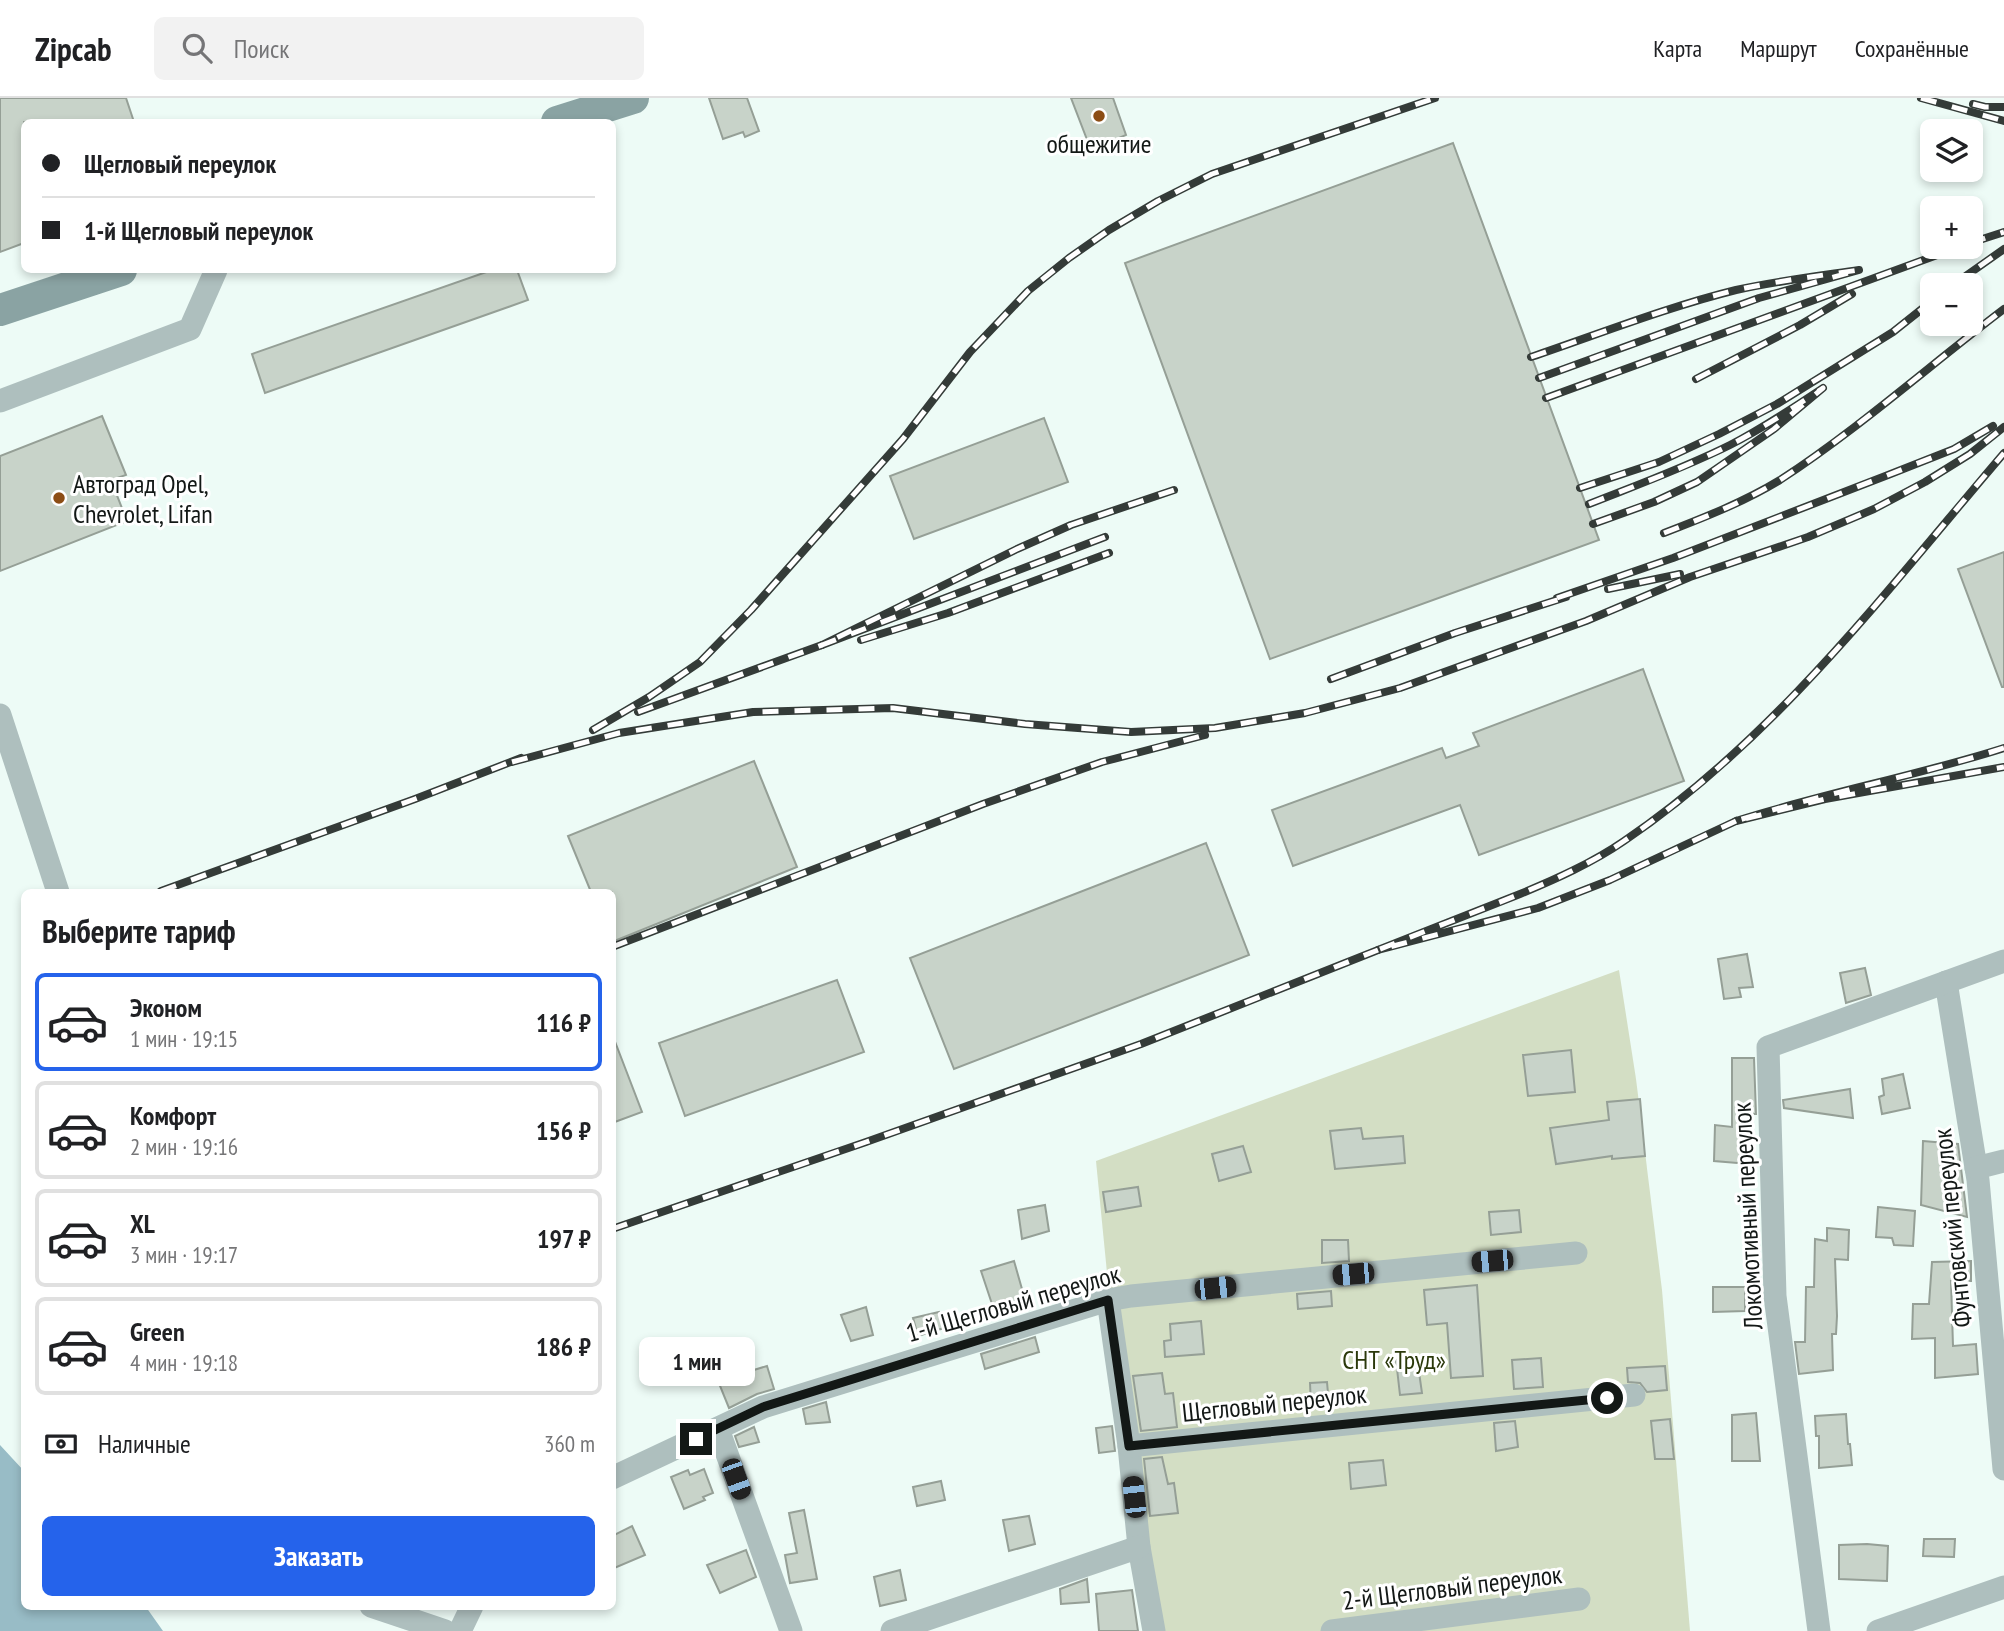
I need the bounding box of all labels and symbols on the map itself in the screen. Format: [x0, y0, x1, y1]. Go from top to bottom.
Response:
marker: общежитие [1091, 108, 1107, 124]
place label: общежитие [1047, 127, 1151, 160]
place label: Автоград Opel, Chevrolet, Lifan [73, 467, 213, 530]
marker: Автоград Opel, Chevrolet, Lifan [51, 490, 67, 506]
street label: Локомотивный переулок [1725, 1102, 1769, 1331]
street label: Фунтовский переулок [1925, 1127, 1979, 1329]
car [1471, 1249, 1514, 1273]
street label: 1-й Щегловый переулок [902, 1257, 1124, 1349]
car [1332, 1262, 1375, 1286]
car [1194, 1275, 1237, 1301]
callout: 1 мин [638, 1338, 754, 1386]
park label: СНТ «Труд» [1342, 1343, 1446, 1376]
street label: Щегловый переулок [1180, 1377, 1368, 1429]
route start [1591, 1382, 1623, 1414]
route end [680, 1423, 712, 1455]
car [719, 1456, 754, 1502]
car [1122, 1475, 1147, 1519]
street label: 2-й Щегловый переулок [1340, 1557, 1564, 1617]

